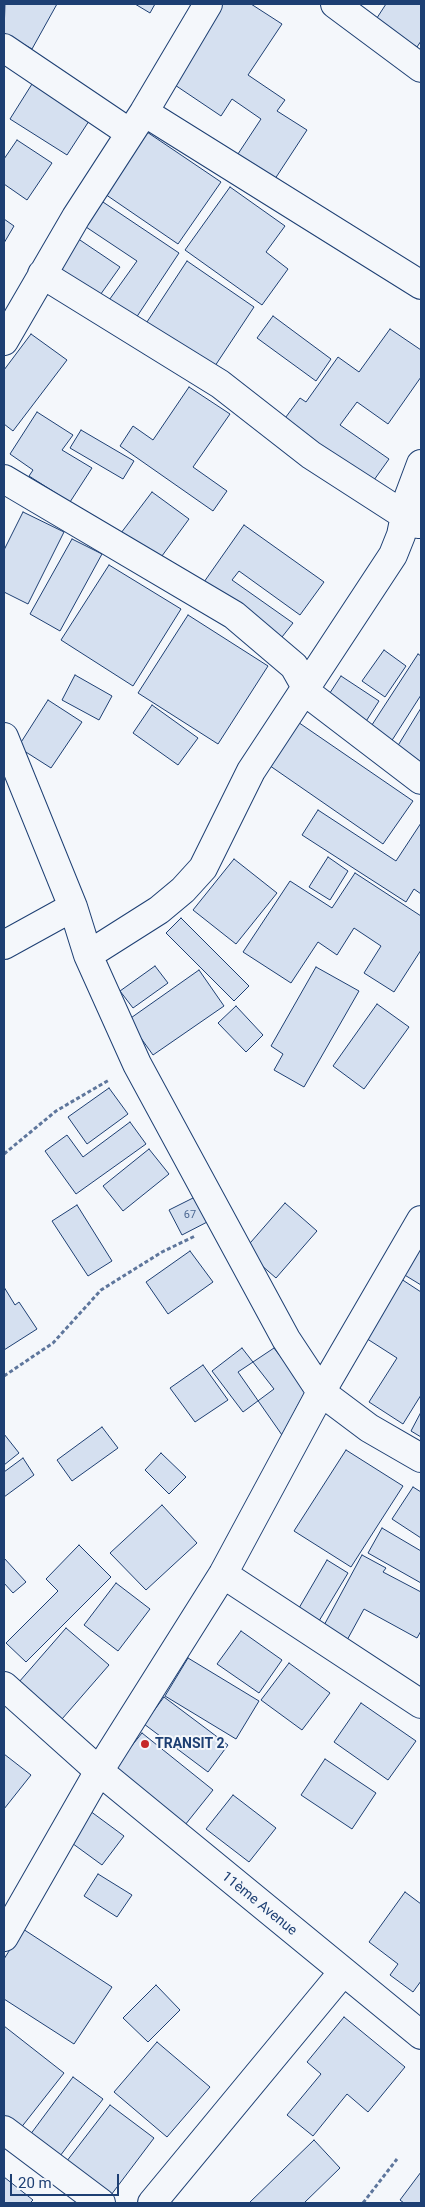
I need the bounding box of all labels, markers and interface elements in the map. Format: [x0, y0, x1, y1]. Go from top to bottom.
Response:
house number: 67 [184, 1208, 196, 1222]
place label: TRANSIT 2 [155, 1736, 225, 1752]
marker: TRANSIT 2 [139, 1738, 151, 1750]
street label: 11ème Avenue [218, 1868, 300, 1940]
scale bar [12, 2164, 121, 2196]
text: 20 m [18, 2174, 52, 2192]

